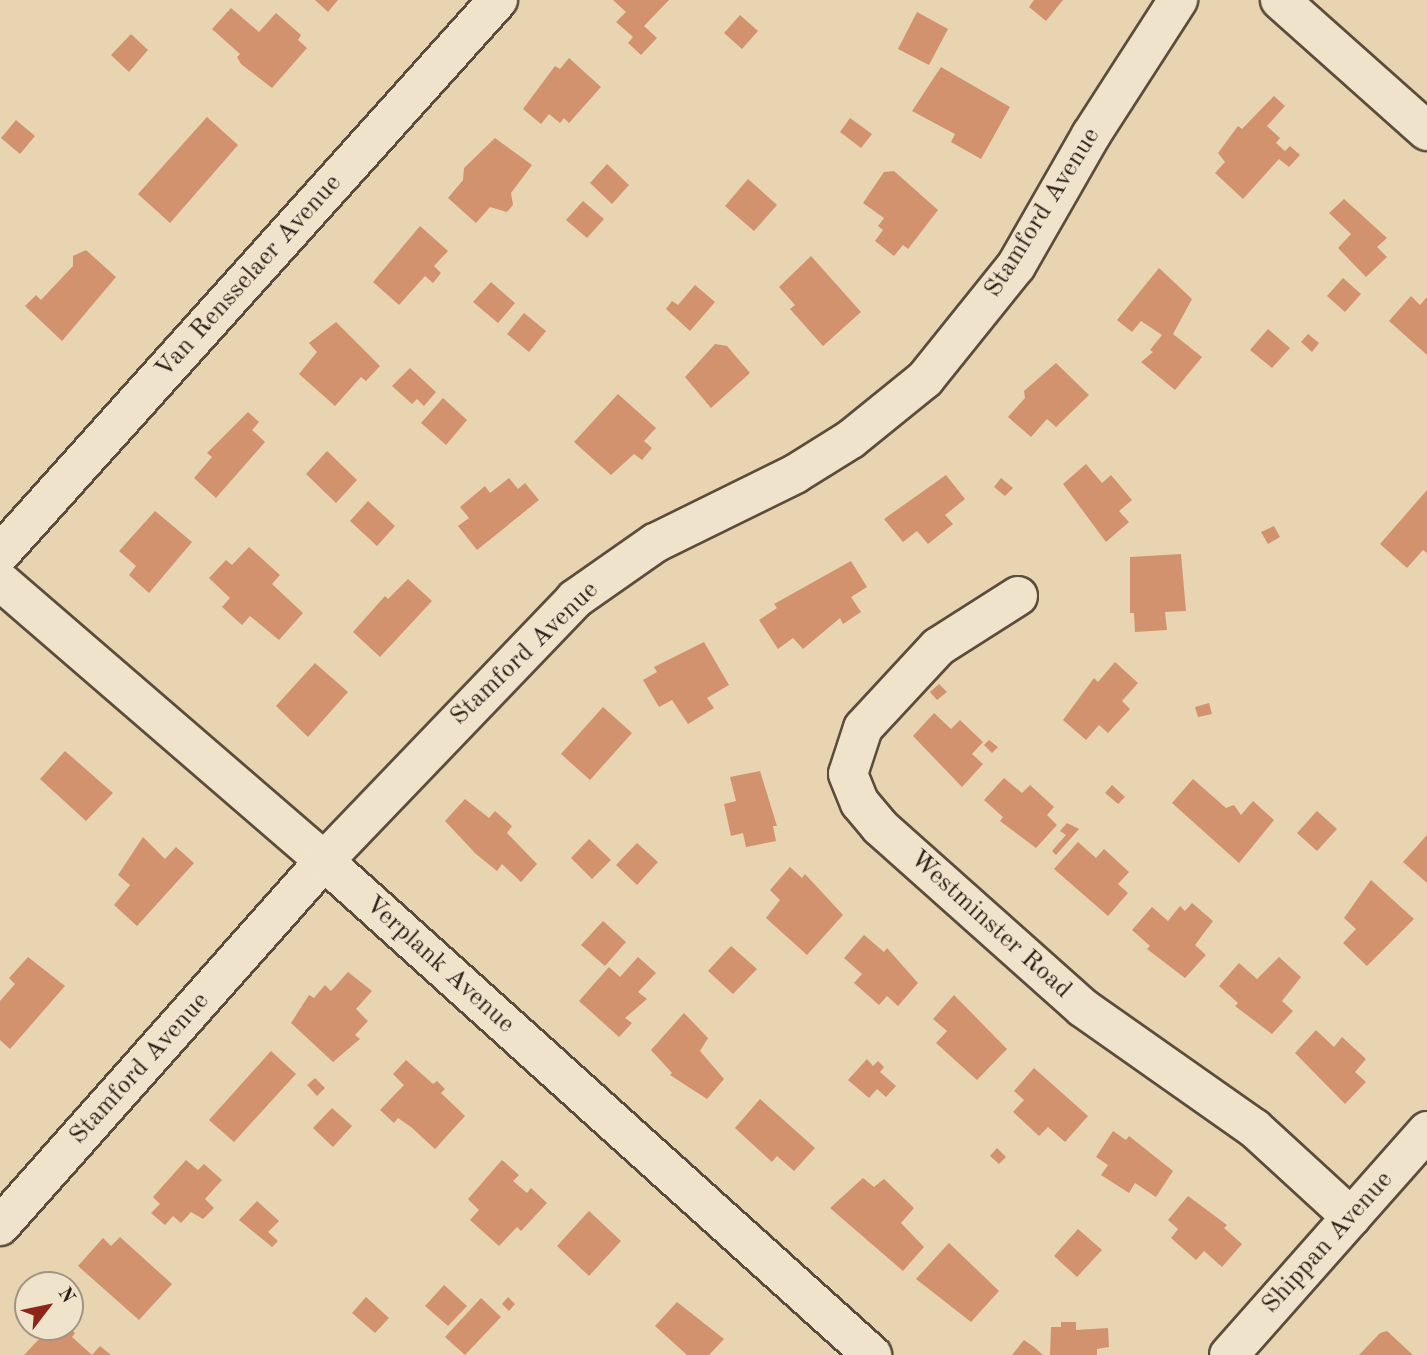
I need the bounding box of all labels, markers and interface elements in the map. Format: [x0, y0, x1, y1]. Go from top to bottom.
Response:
street label: Stamford Avenue [978, 122, 1108, 304]
street label: Van Rensselaer Avenue [149, 169, 349, 385]
street label: Stamford Avenue [444, 575, 606, 733]
street label: Westminster Road [902, 844, 1078, 1006]
street label: Verplank Avenue [358, 890, 520, 1040]
street label: Stamford Avenue [63, 986, 217, 1152]
street label: Shippan Avenue [1256, 1165, 1400, 1321]
north arrow [14, 1271, 84, 1341]
text: N [54, 1284, 77, 1307]

